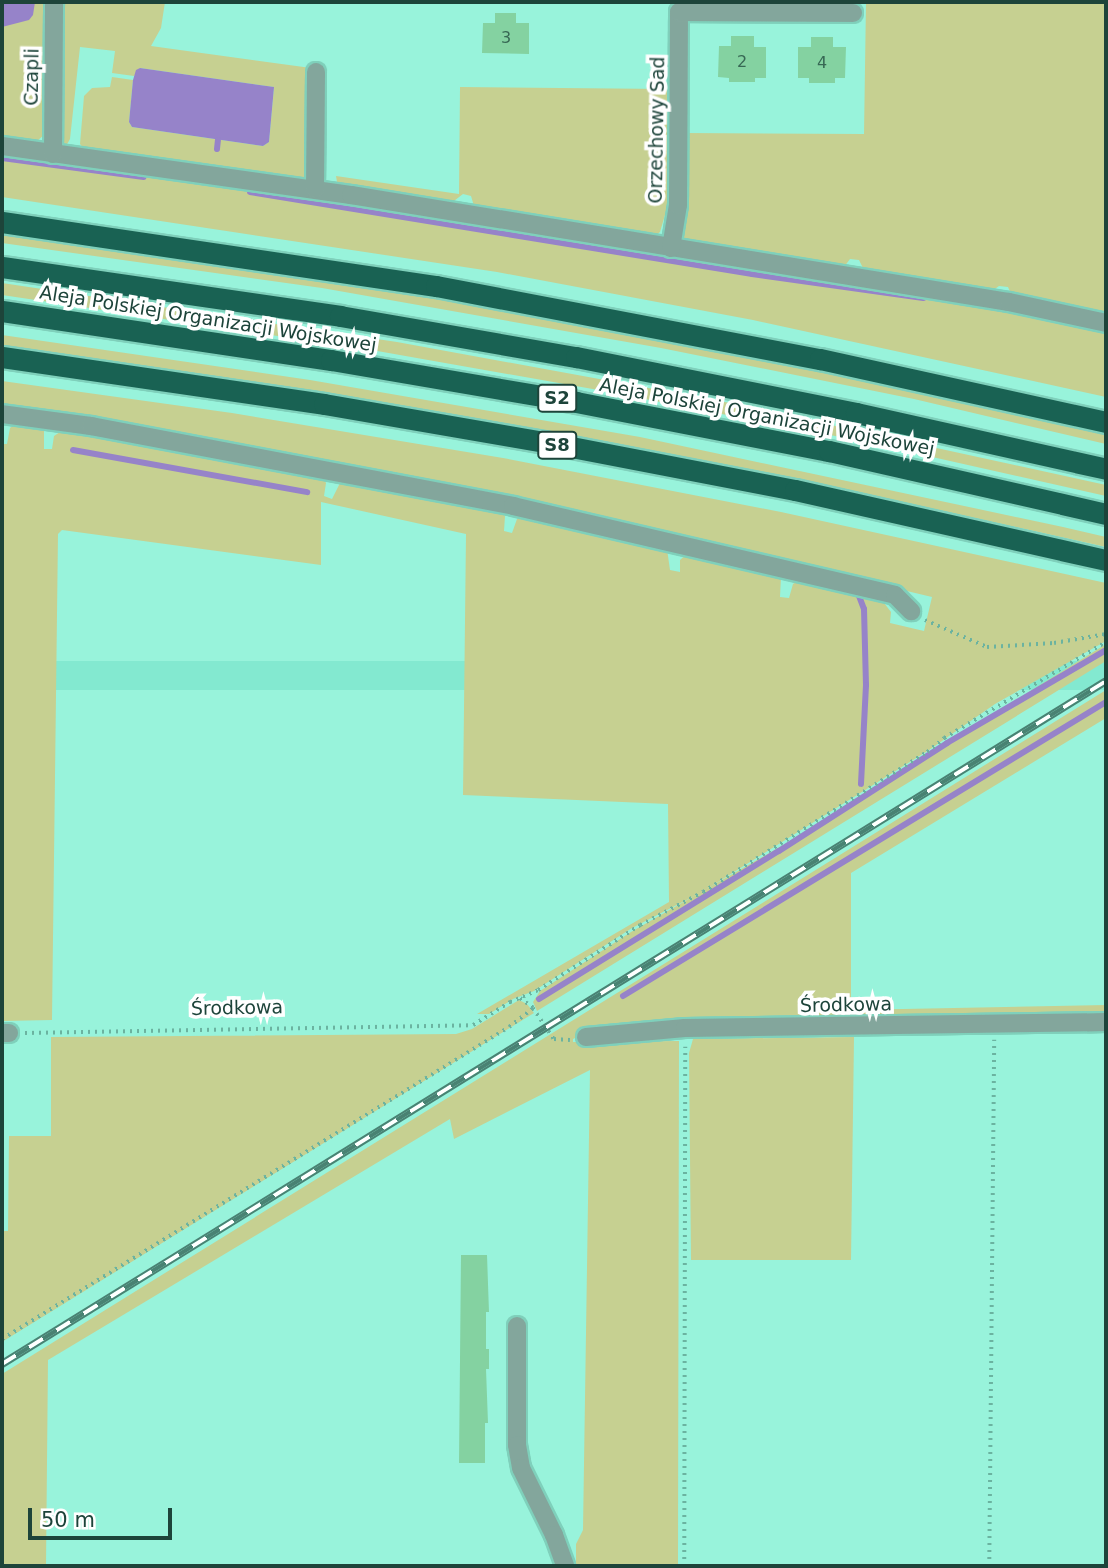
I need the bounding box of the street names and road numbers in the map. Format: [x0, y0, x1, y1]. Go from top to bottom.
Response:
street label: Czapli [20, 48, 44, 106]
street label: Orzechowy Sad [644, 56, 670, 204]
street label: Aleja Polskiej Organizacji Wojskowej [38, 281, 378, 357]
street label: Aleja Polskiej Organizacji Wojskowej [598, 373, 936, 461]
road number: S2 [536, 384, 578, 412]
road number: S8 [536, 430, 578, 460]
street label: Środkowa [800, 993, 892, 1017]
street label: Środkowa [191, 996, 283, 1020]

